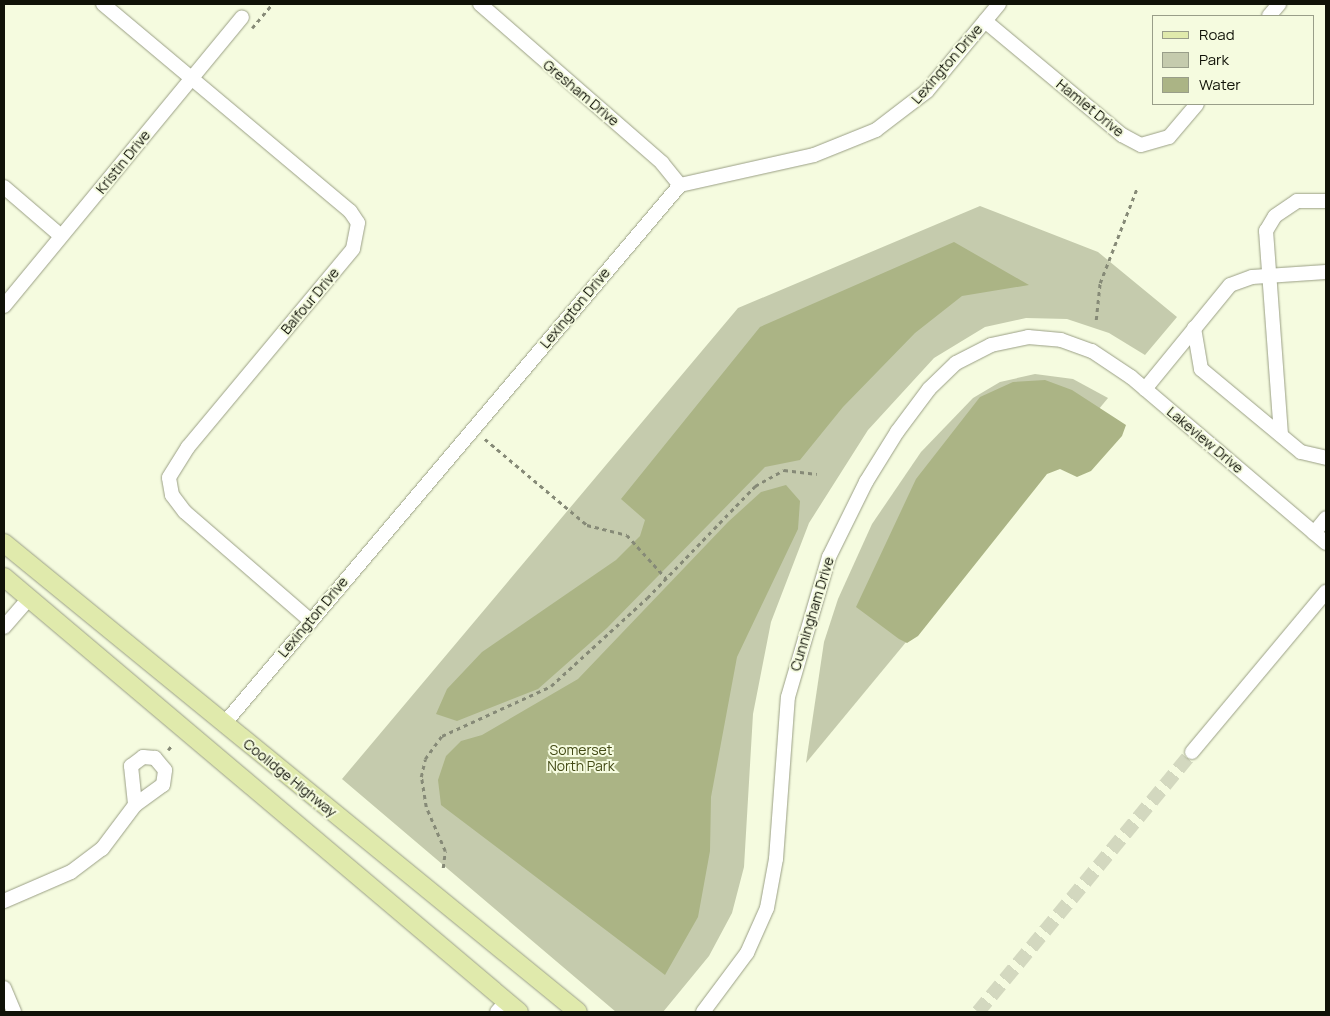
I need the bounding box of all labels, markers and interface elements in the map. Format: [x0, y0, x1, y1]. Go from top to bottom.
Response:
legend [1152, 15, 1315, 105]
street label: Lexington Drive [908, 21, 986, 107]
text: Road [1199, 24, 1235, 45]
text: Park [1199, 49, 1229, 70]
street label: Gresham Drive [540, 56, 622, 130]
text: Water [1199, 74, 1241, 95]
street label: Hamlet Drive [1053, 76, 1127, 140]
street label: Kristin Drive [92, 127, 154, 197]
street label: Balfour Drive [277, 264, 343, 338]
street label: Lexington Drive [537, 264, 613, 352]
street label: Lakeview Drive [1164, 403, 1246, 477]
street label: Cunningham Drive [787, 555, 837, 673]
street label: Lexington Drive [275, 573, 351, 661]
street label: Coolidge Highway [240, 735, 340, 821]
park label: Somerset North Park [547, 742, 615, 774]

